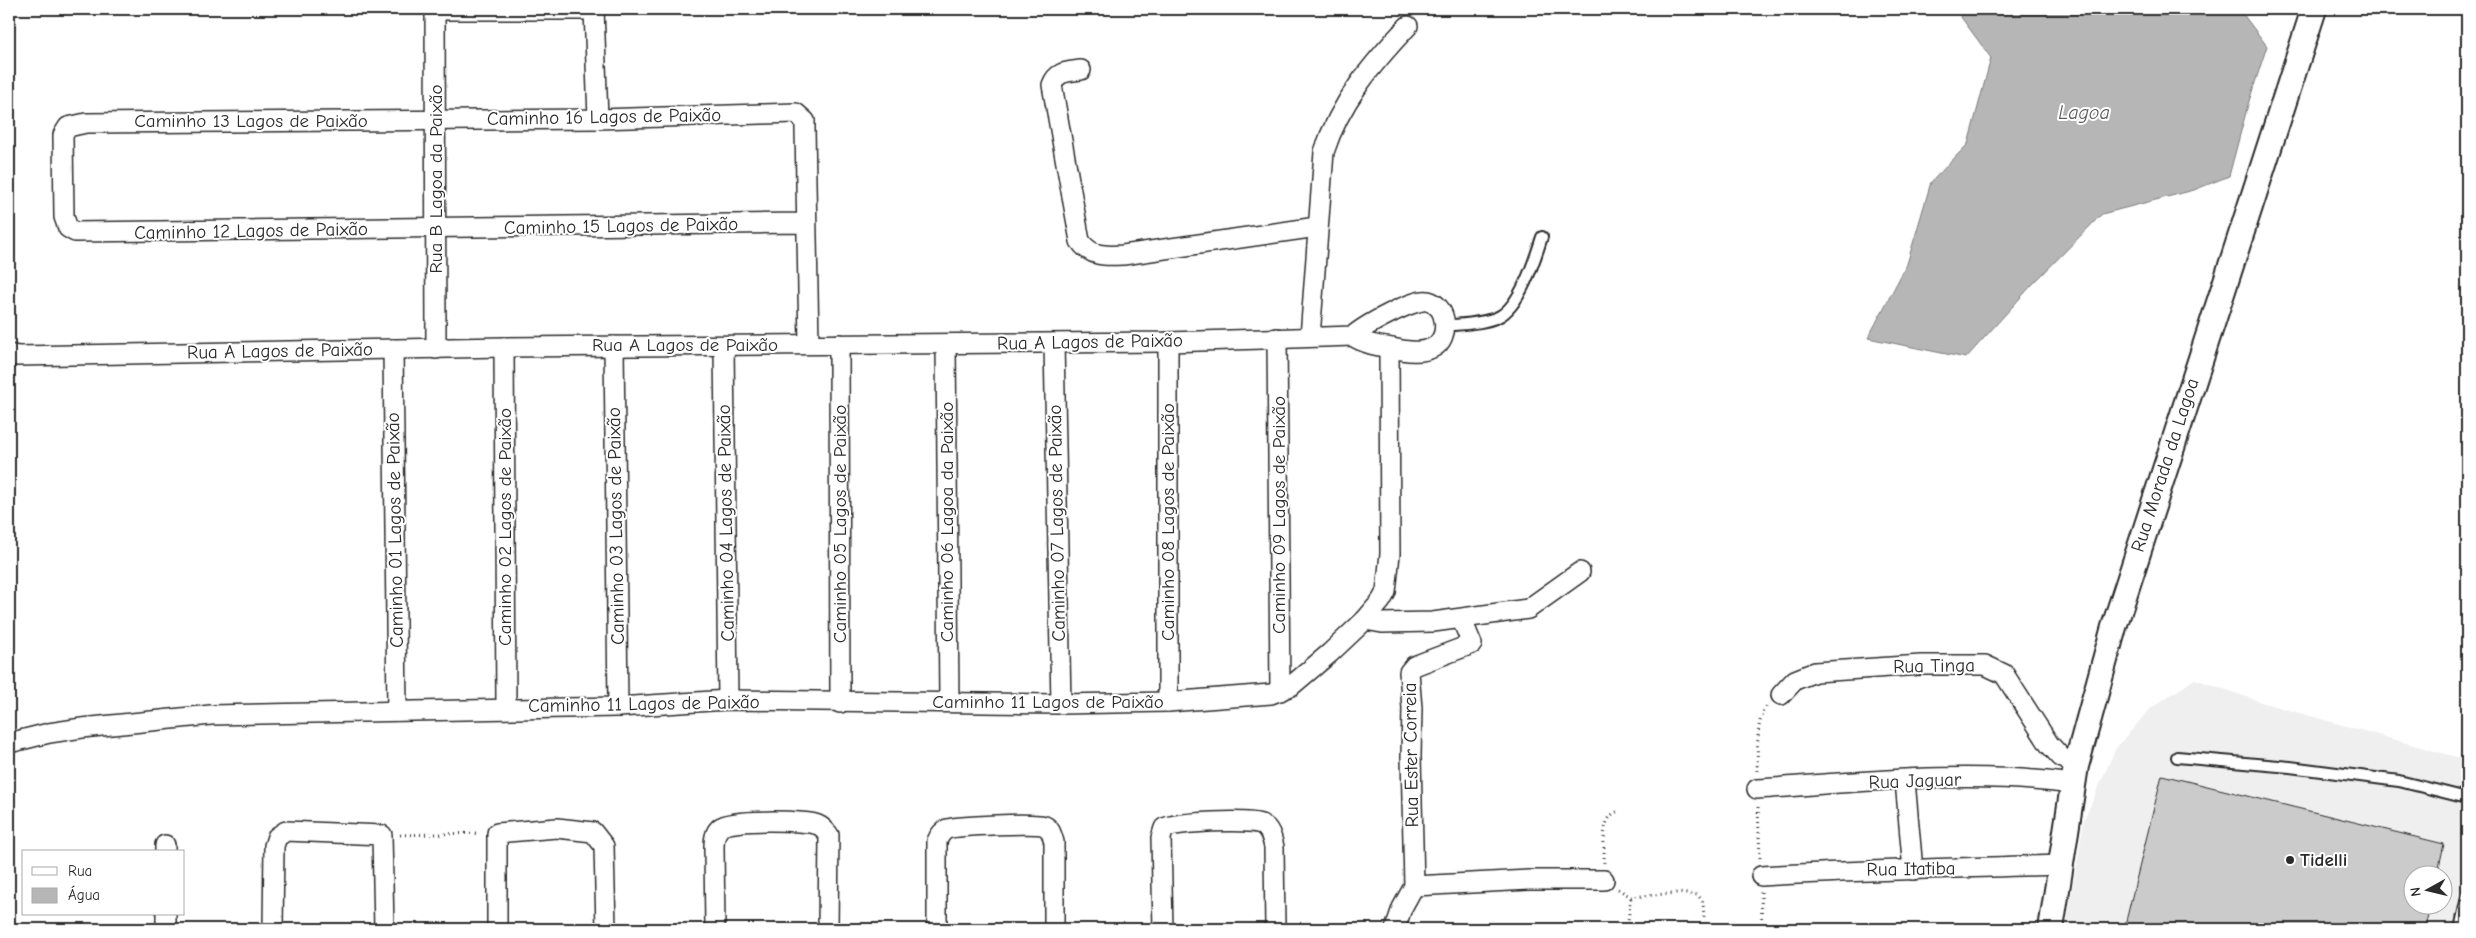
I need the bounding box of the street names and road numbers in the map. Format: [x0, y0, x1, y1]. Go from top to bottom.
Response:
street label: Rua B Lagoa da Paixão [425, 84, 447, 274]
street label: Caminho 16 Lagos de Paixão [487, 104, 721, 130]
street label: Caminho 13 Lagos de Paixão [134, 110, 368, 132]
street label: Caminho 15 Lagos de Paixão [504, 213, 738, 239]
street label: Caminho 12 Lagos de Paixão [134, 218, 368, 244]
street label: Rua A Lagos de Paixão [997, 329, 1183, 355]
street label: Rua A Lagos de Paixão [592, 334, 778, 356]
street label: Rua A Lagos de Paixão [187, 338, 373, 364]
street label: Rua Morada da Lagoa [2126, 375, 2204, 555]
street label: Caminho 09 Lagos de Paixão [1268, 396, 1290, 634]
street label: Caminho 06 Lagoa da Paixão [936, 402, 958, 642]
street label: Caminho 08 Lagos de Paixão [1157, 403, 1179, 641]
street label: Caminho 04 Lagos de Paixão [713, 404, 739, 642]
street label: Caminho 07 Lagos de Paixão [1044, 404, 1070, 642]
street label: Caminho 05 Lagos de Paixão [829, 405, 851, 643]
street label: Caminho 03 Lagos de Paixão [603, 407, 629, 645]
street label: Caminho 02 Lagos de Paixão [494, 408, 516, 646]
street label: Caminho 01 Lagos de Paixão [382, 412, 408, 648]
street label: Rua Tinga [1893, 654, 1975, 678]
street label: Rua Ester Correia [1399, 682, 1423, 828]
street label: Caminho 11 Lagos de Paixão [528, 691, 760, 717]
street label: Caminho 11 Lagos de Paixão [932, 691, 1164, 713]
street label: Rua Jaguar [1868, 768, 1962, 794]
street label: Rua Itatiba [1866, 857, 1956, 881]

